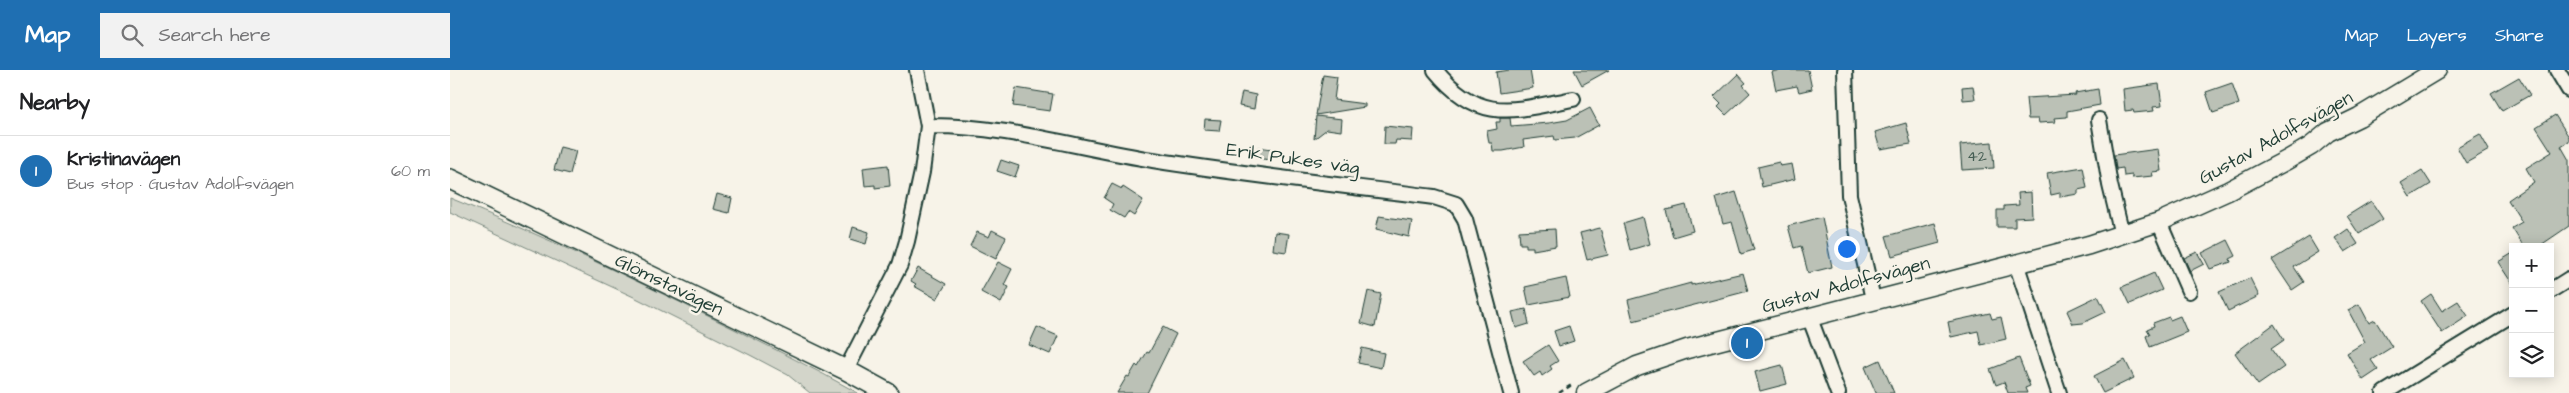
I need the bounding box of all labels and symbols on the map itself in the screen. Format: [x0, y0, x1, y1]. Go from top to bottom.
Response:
street label: Gustav Adolfsvägen [2194, 84, 2359, 193]
street label: Erik Pukes väg [1225, 136, 1361, 183]
house number: 42 [1967, 145, 1987, 167]
your location [1834, 236, 1860, 262]
street label: Glömstavägen [610, 247, 728, 324]
street label: Gustav Adolfsvägen [1759, 250, 1933, 321]
pin: 1 [1731, 324, 1763, 362]

